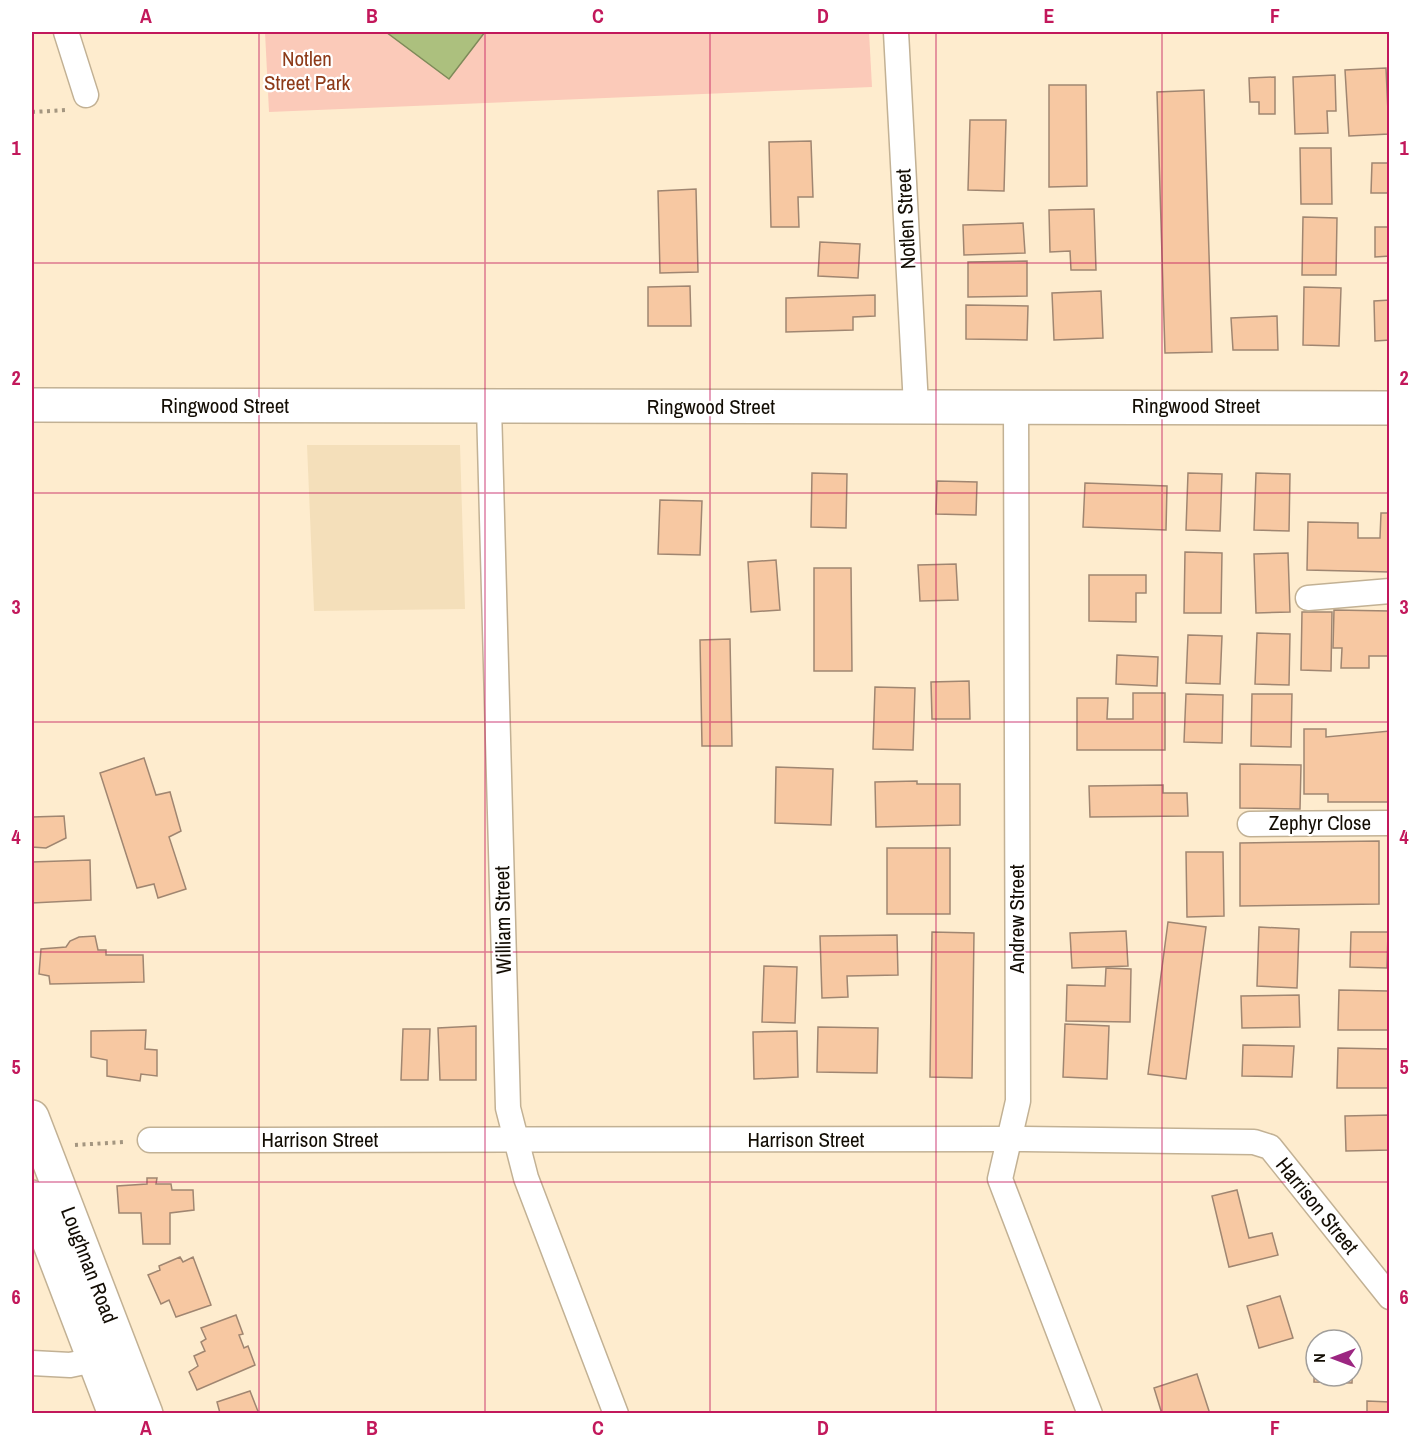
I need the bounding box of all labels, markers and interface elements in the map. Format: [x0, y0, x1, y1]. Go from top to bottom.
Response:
text: A [140, 2, 152, 29]
text: B [366, 2, 378, 29]
text: C [592, 2, 604, 29]
text: D [817, 2, 829, 29]
text: E [1044, 2, 1055, 29]
text: F [1270, 2, 1280, 29]
park label: Notlen Street Park [264, 44, 350, 97]
text: 1 [11, 134, 21, 161]
text: 1 [1399, 134, 1409, 161]
street label: Notlen Street [888, 168, 923, 270]
text: 2 [11, 364, 21, 391]
text: 2 [1399, 364, 1409, 391]
street label: Ringwood Street [161, 391, 289, 420]
street label: Ringwood Street [1132, 391, 1260, 420]
street label: Ringwood Street [647, 392, 775, 421]
text: 3 [11, 593, 21, 620]
text: 3 [1399, 593, 1409, 620]
street label: Zephyr Close [1269, 808, 1371, 837]
text: 4 [11, 823, 21, 850]
text: 4 [1399, 823, 1409, 850]
street label: Andrew Street [1002, 864, 1031, 975]
street label: William Street [487, 865, 518, 974]
text: 5 [11, 1053, 21, 1080]
text: 5 [1399, 1053, 1409, 1080]
street label: Harrison Street [262, 1125, 379, 1154]
street label: Harrison Street [748, 1125, 865, 1154]
street label: Harrison Street [1269, 1151, 1366, 1260]
street label: Loughnan Road [54, 1202, 125, 1327]
text: 6 [11, 1283, 21, 1310]
text: 6 [1399, 1283, 1409, 1310]
north arrow [1304, 1328, 1364, 1388]
text: N [1308, 1353, 1330, 1363]
text: A [140, 1414, 152, 1441]
text: B [366, 1414, 378, 1441]
text: C [592, 1414, 604, 1441]
text: D [817, 1414, 829, 1441]
text: E [1044, 1414, 1055, 1441]
text: F [1270, 1414, 1280, 1441]

